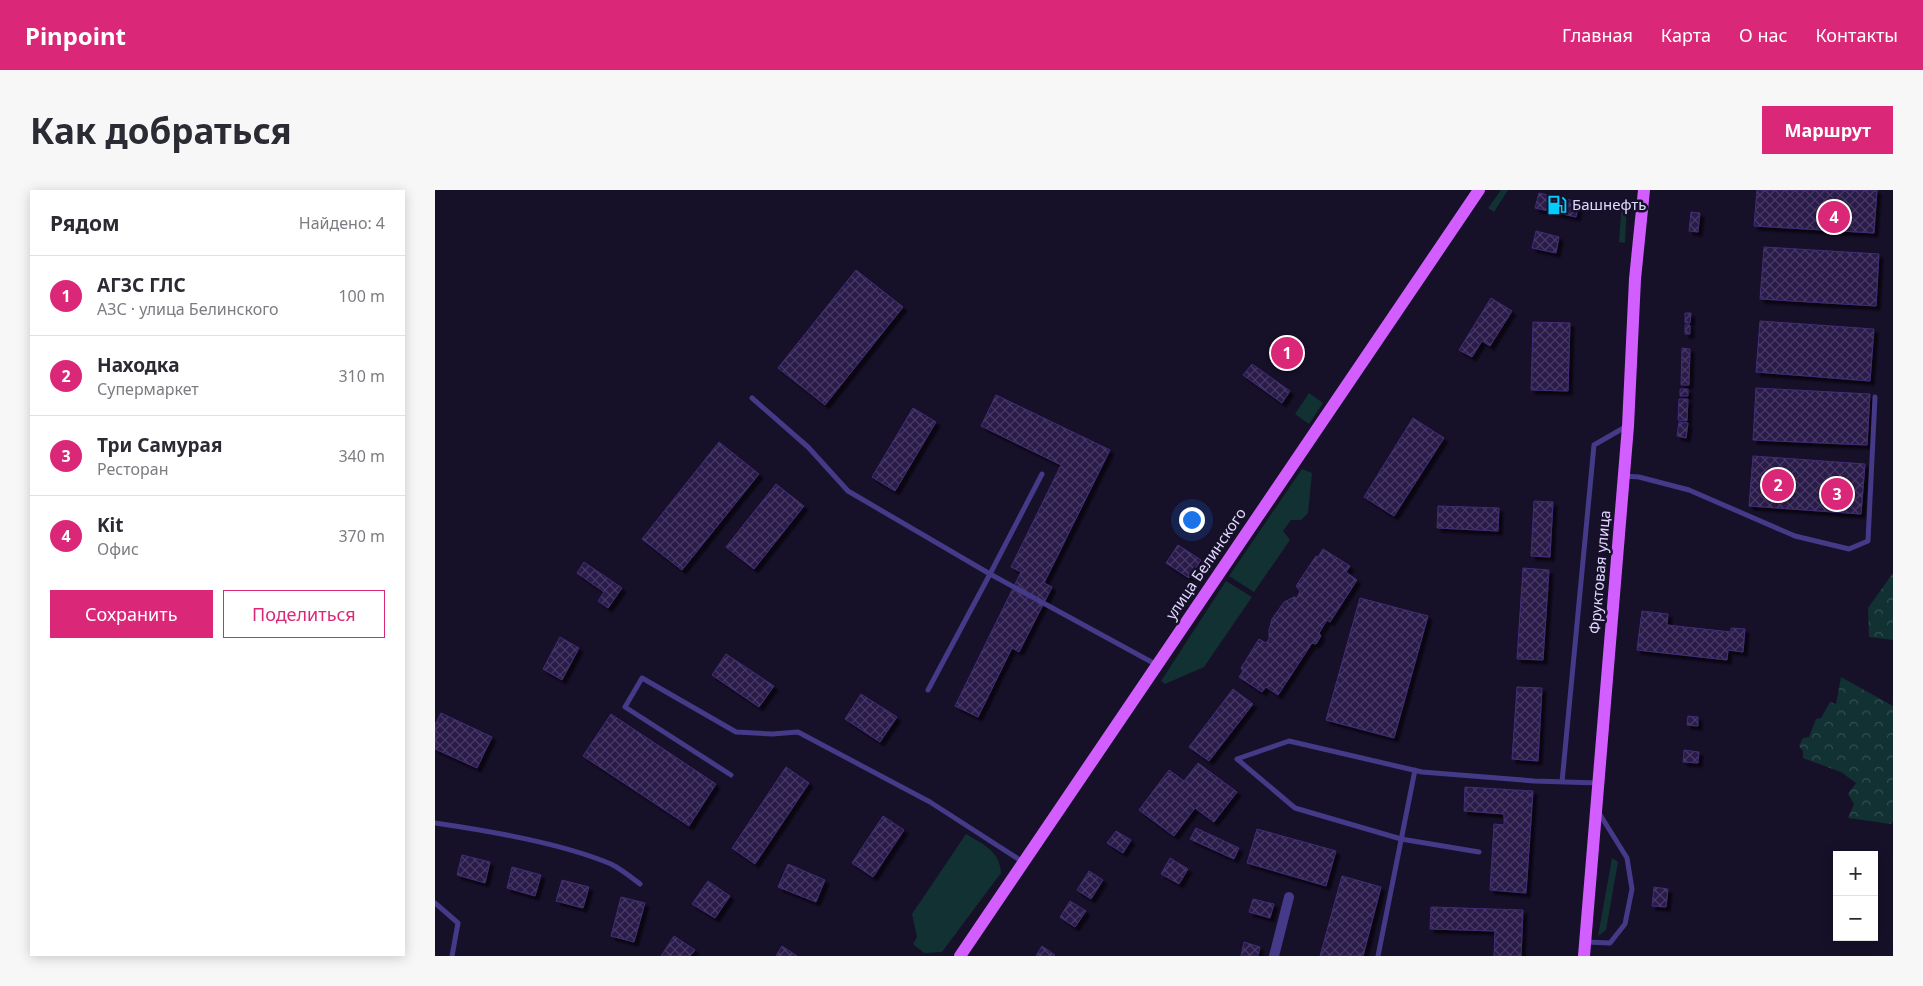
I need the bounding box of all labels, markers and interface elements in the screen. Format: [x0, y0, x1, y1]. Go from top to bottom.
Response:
text: Pinpoint [25, 19, 126, 52]
text: Главная [1562, 23, 1633, 47]
text: Карта [1661, 23, 1711, 47]
text: О нас [1739, 23, 1787, 47]
text: Контакты [1815, 23, 1898, 47]
button: Маршрут [1762, 106, 1893, 154]
text: Как добраться [30, 107, 292, 154]
fuel station icon: Башнефть [1546, 194, 1568, 216]
place label: Башнефть [1572, 194, 1647, 214]
pin: 4 [1818, 198, 1850, 236]
text: Рядом [50, 209, 120, 237]
text: Найдено: 4 [299, 212, 385, 234]
text: АГЗС ГЛС [97, 272, 186, 298]
text: 1 [61, 285, 71, 307]
text: 100 m [338, 285, 385, 307]
text: АЗС · улица Белинского [97, 298, 279, 320]
pin: 1 [1271, 334, 1303, 372]
text: Находка [97, 352, 180, 378]
text: 2 [61, 365, 71, 387]
text: 310 m [338, 365, 385, 387]
text: Супермаркет [97, 378, 199, 400]
text: Три Самурая [97, 432, 222, 458]
text: 3 [61, 445, 71, 467]
text: 340 m [338, 445, 385, 467]
text: Ресторан [97, 458, 168, 480]
pin: 2 [1762, 466, 1794, 504]
pin: 3 [1821, 475, 1853, 513]
street label: улица Белинского [1160, 504, 1250, 623]
your location [1179, 507, 1205, 533]
street label: Фруктовая улица [1584, 509, 1614, 635]
text: Kit [97, 512, 124, 538]
text: 4 [61, 525, 71, 547]
text: 370 m [338, 525, 385, 547]
text: Офис [97, 538, 139, 560]
button: Сохранить [50, 590, 213, 638]
button: Поделиться [223, 590, 385, 638]
map controls [1833, 851, 1878, 941]
button: + [1833, 851, 1878, 896]
button: − [1833, 896, 1878, 941]

